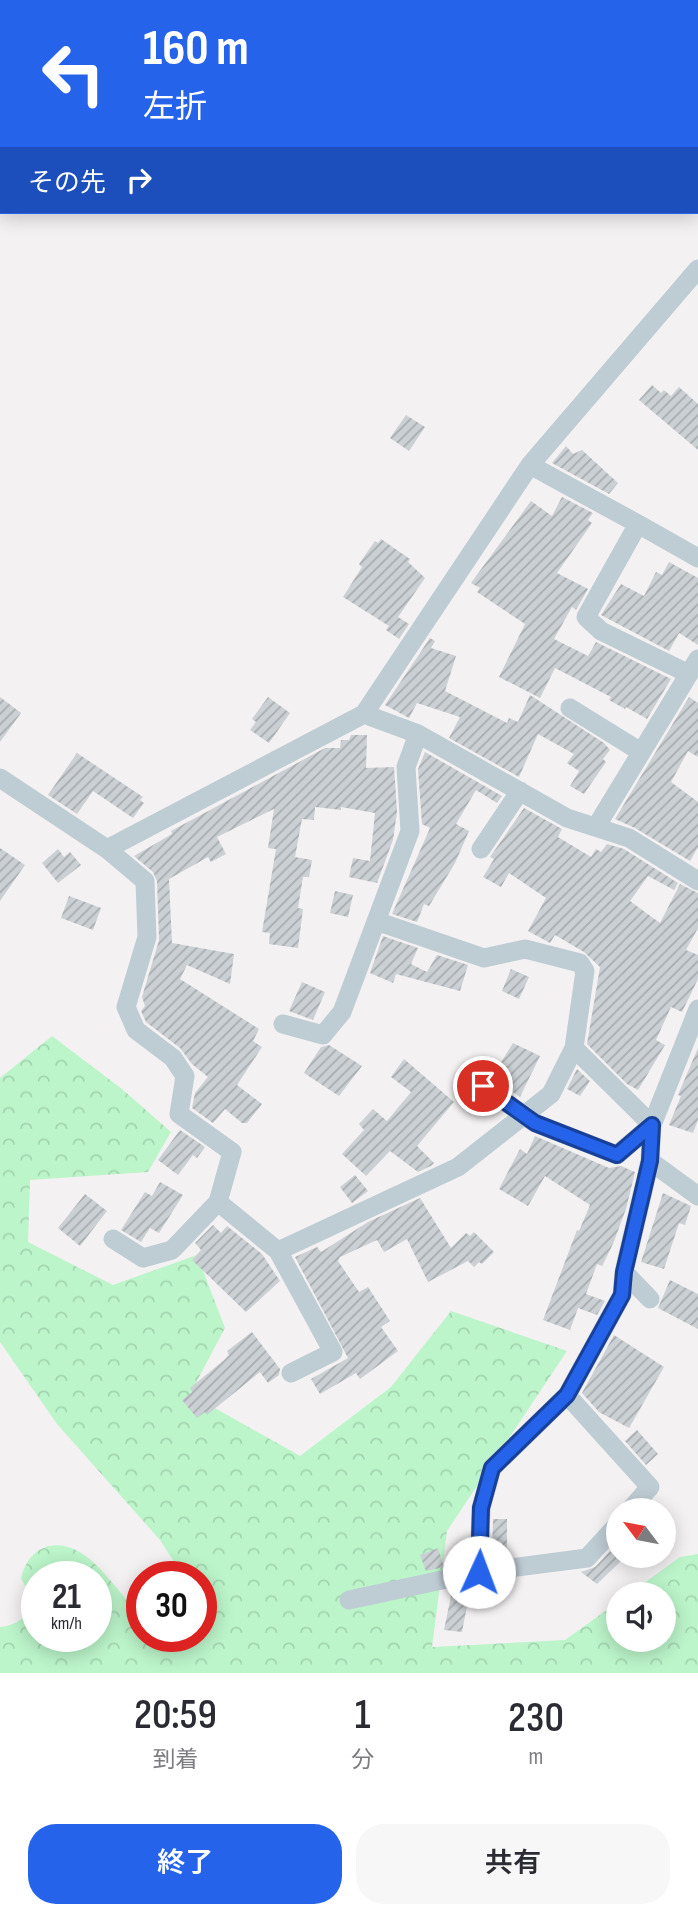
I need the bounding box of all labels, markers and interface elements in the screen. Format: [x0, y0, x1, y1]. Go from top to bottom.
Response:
text: 160 m [143, 20, 249, 79]
icon: left [28, 28, 119, 119]
text: 左折 [143, 88, 207, 127]
icon: right [120, 161, 158, 199]
text: その先 [28, 168, 106, 199]
pin [453, 1056, 513, 1116]
icon: arrive [464, 1067, 502, 1105]
north arrow [606, 1498, 676, 1568]
map controls [606, 1498, 676, 1652]
position arrow [442, 1535, 516, 1609]
speed limit sign: 30 [126, 1561, 217, 1652]
text: 21 [52, 1576, 81, 1619]
button: sound [606, 1582, 676, 1652]
text: km/h [51, 1613, 82, 1634]
text: 20:59 [134, 1690, 217, 1741]
text: 1 [355, 1690, 370, 1741]
text: 230 [508, 1693, 564, 1744]
text: m [529, 1743, 543, 1771]
text: 到着 [153, 1746, 199, 1774]
text: 分 [351, 1746, 374, 1774]
button: 終了 [28, 1824, 342, 1904]
button: 共有 [356, 1824, 670, 1904]

